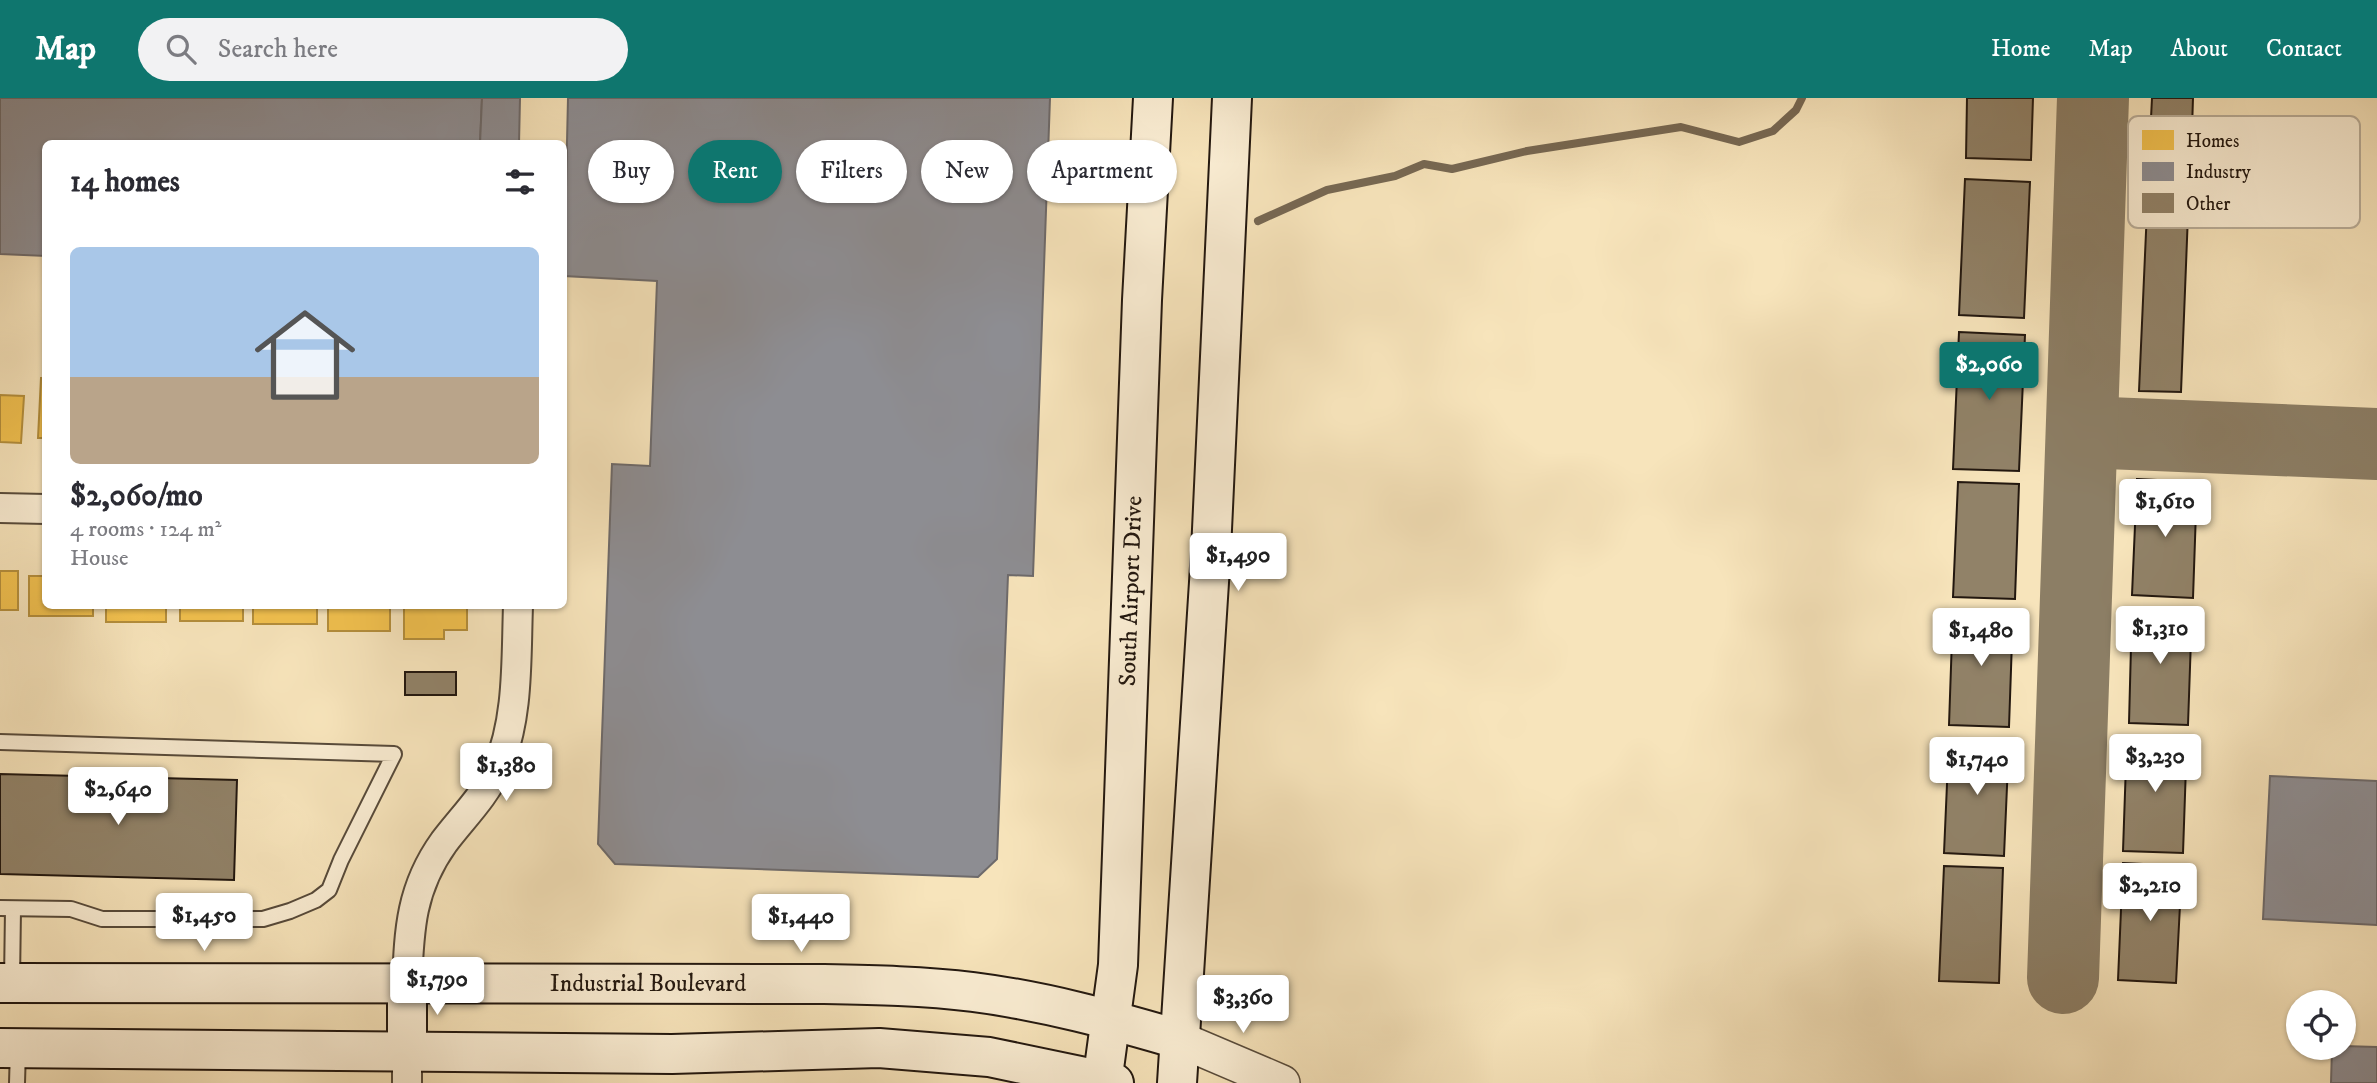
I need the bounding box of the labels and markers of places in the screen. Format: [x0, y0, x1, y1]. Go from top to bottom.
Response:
pin: $2,060 [1932, 342, 2046, 402]
pin: $1,610 [2108, 480, 2222, 539]
pin: $1,490 [1181, 533, 1295, 593]
pin: $1,310 [2103, 606, 2217, 666]
pin: $1,480 [1924, 608, 2038, 668]
pin: $3,230 [2098, 734, 2212, 794]
pin: $1,740 [1920, 738, 2034, 797]
pin: $1,380 [449, 744, 563, 803]
pin: $2,640 [61, 768, 175, 827]
pin: $2,210 [2093, 864, 2207, 923]
pin: $1,450 [147, 894, 261, 953]
pin: $1,440 [744, 894, 858, 954]
pin: $1,790 [380, 958, 494, 1017]
pin: $3,360 [1186, 976, 1300, 1035]

